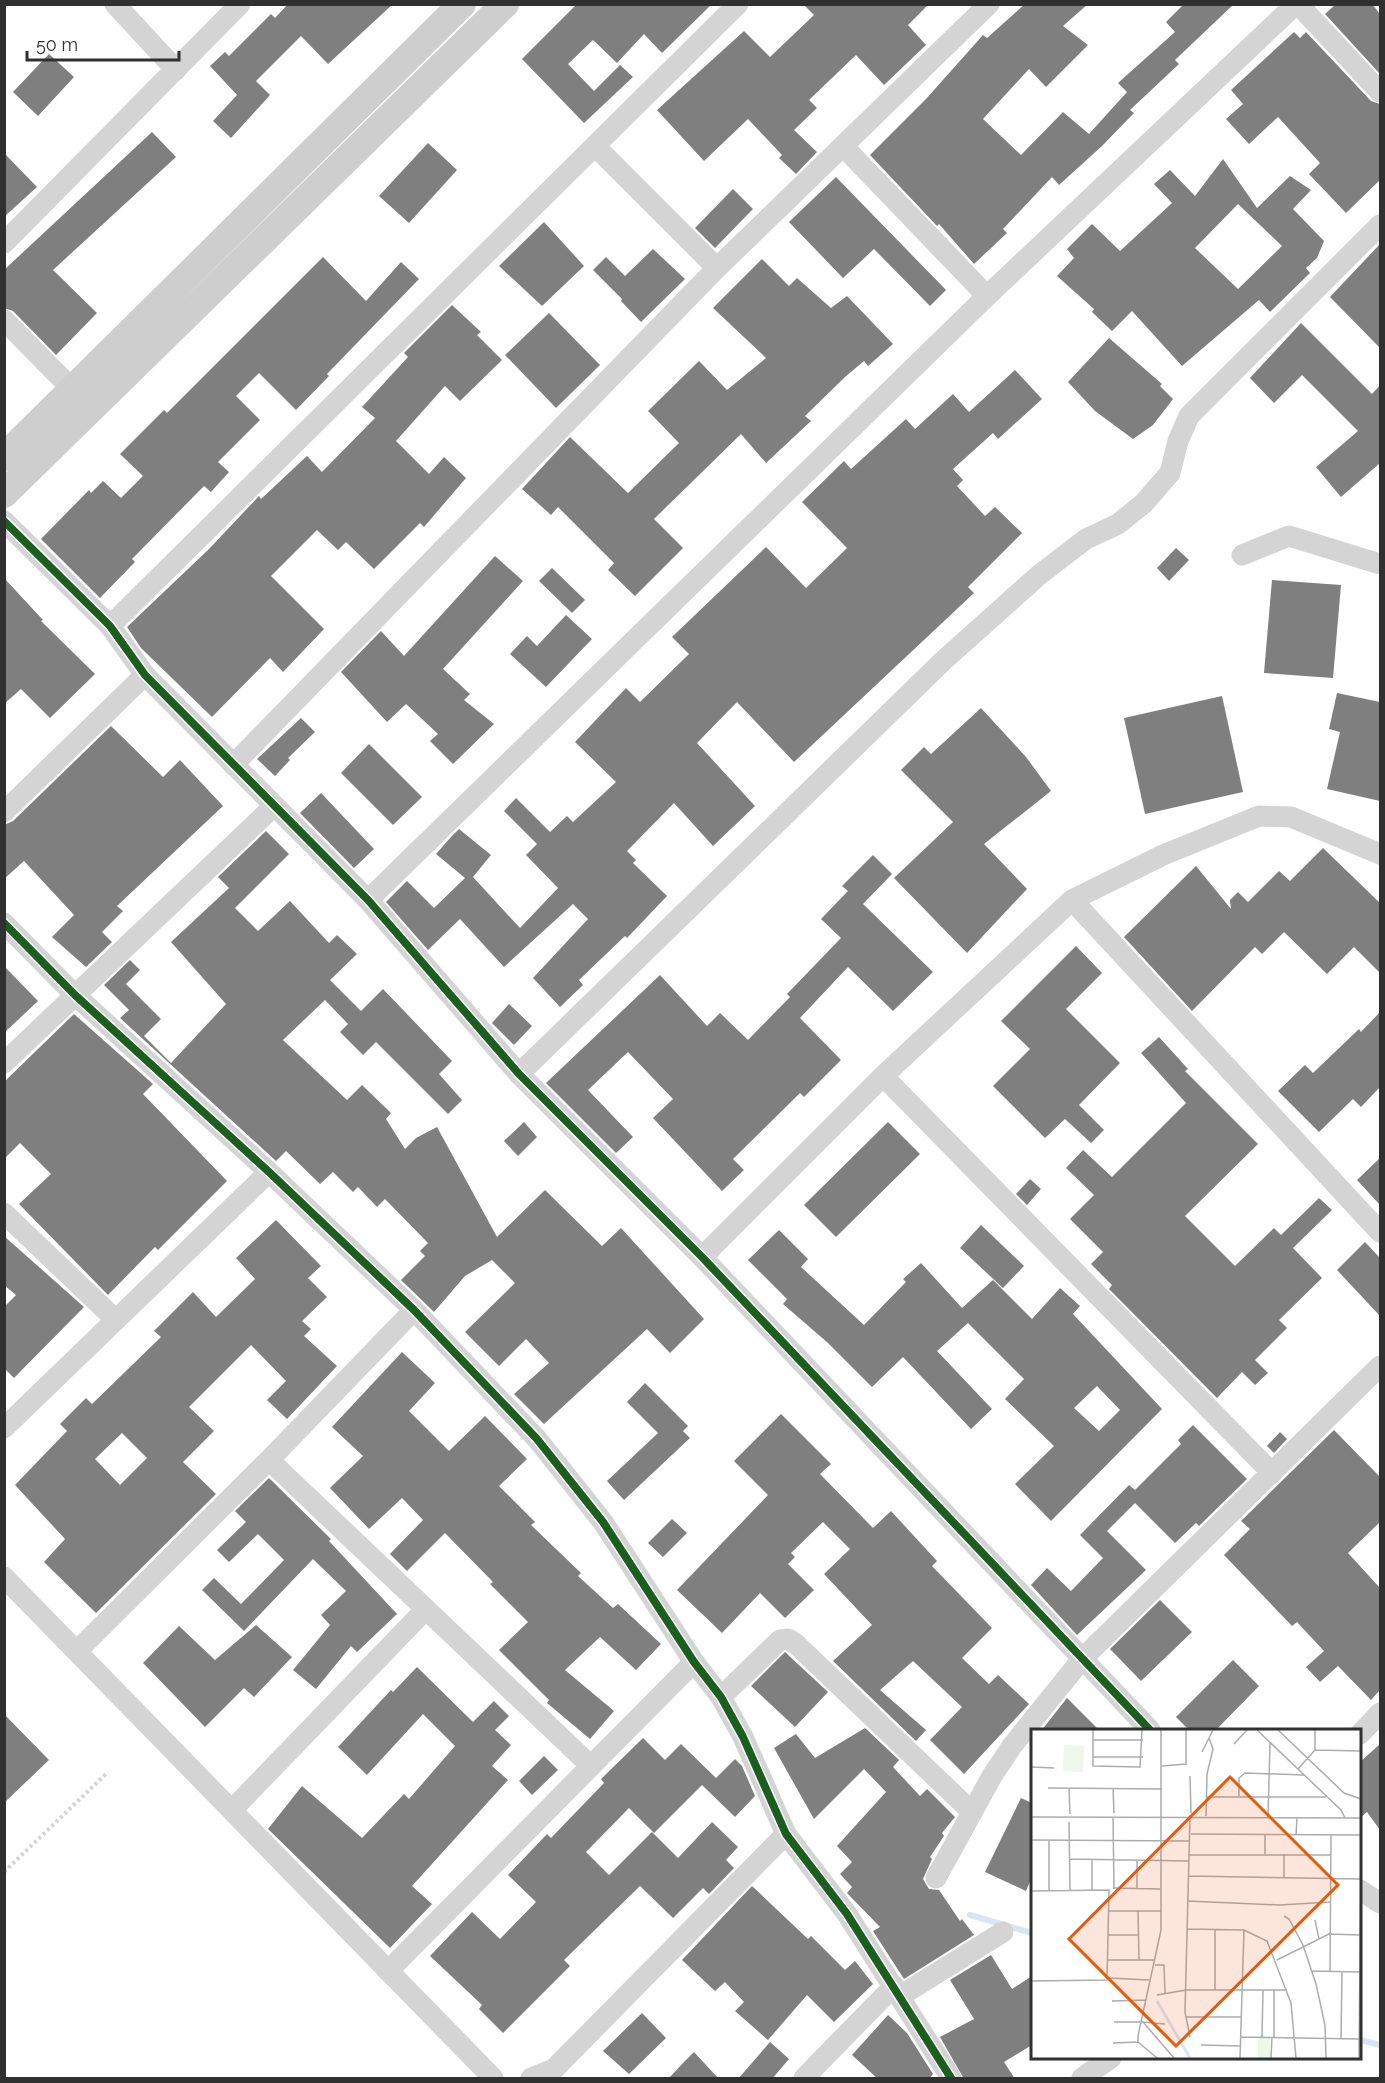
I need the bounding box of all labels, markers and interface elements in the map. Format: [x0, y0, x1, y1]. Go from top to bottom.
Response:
scale bar [27, 24, 178, 62]
text: 50 m [36, 34, 78, 55]
inset map [1031, 1729, 1361, 2059]

